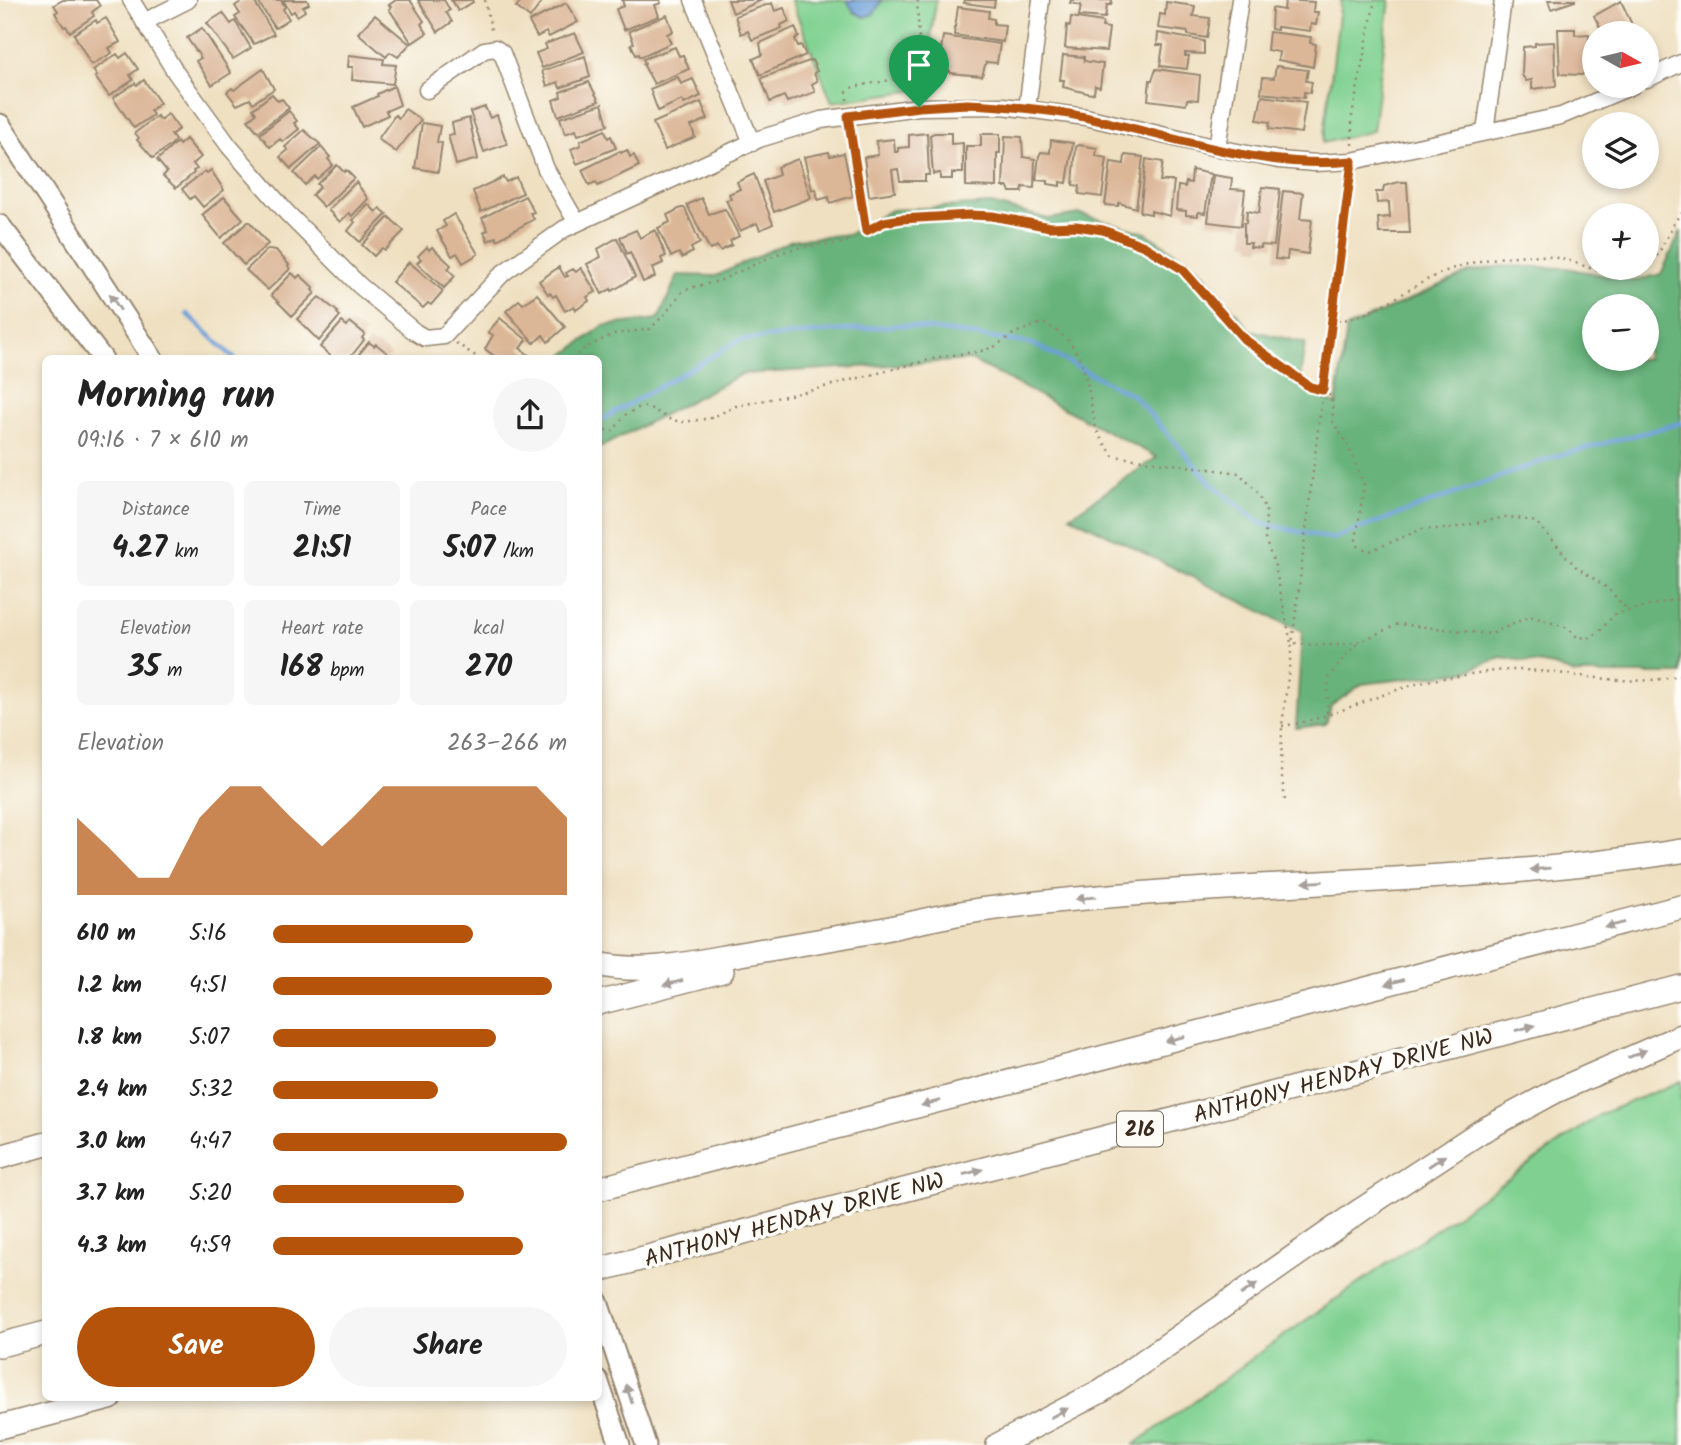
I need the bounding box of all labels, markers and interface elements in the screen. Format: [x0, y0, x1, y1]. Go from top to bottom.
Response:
north arrow [1582, 21, 1659, 98]
map controls [1582, 21, 1659, 371]
pin [889, 35, 949, 107]
icon: arrive [900, 46, 938, 84]
button: layers [1582, 112, 1659, 189]
button: + [1582, 203, 1659, 280]
one-way arrow [109, 292, 122, 311]
button: − [1582, 294, 1659, 371]
text: Morning run [77, 367, 275, 427]
button: share [493, 378, 567, 452]
text: 09:16 · 7 × 610 m [77, 423, 249, 459]
text: Distance [121, 495, 189, 525]
text: Time [303, 495, 341, 525]
text: Pace [471, 495, 507, 525]
text: 4.27 [112, 525, 167, 573]
text: 21:51 [293, 525, 351, 573]
text: 5:07 [443, 525, 496, 573]
text: km [167, 537, 199, 567]
text: /km [496, 537, 534, 567]
text: Elevation [119, 614, 191, 644]
text: Heart rate [281, 614, 363, 644]
text: kcal [473, 614, 504, 644]
text: 35 [128, 644, 160, 692]
text: 168 [280, 644, 323, 692]
text: 270 [465, 644, 512, 692]
text: m [160, 656, 183, 686]
text: bpm [323, 656, 364, 686]
text: Elevation [77, 726, 164, 762]
text: 263–266 m [447, 726, 567, 762]
one-way arrow [1529, 863, 1551, 874]
one-way arrow [1302, 877, 1324, 888]
one-way arrow [1075, 893, 1097, 904]
text: 610 m [77, 916, 136, 952]
text: 5:16 [189, 916, 227, 952]
one-way arrow [1604, 920, 1626, 931]
text: 1.2 km [77, 968, 142, 1004]
text: 4:51 [189, 968, 227, 1004]
one-way arrow [1384, 977, 1406, 988]
one-way arrow [661, 978, 683, 989]
text: 1.8 km [77, 1020, 142, 1056]
text: 5:07 [189, 1020, 229, 1056]
street label: ANTHONY HENDAY DRIVE NW [1190, 1020, 1497, 1134]
one-way arrow [1514, 1022, 1536, 1033]
one-way arrow [1163, 1034, 1185, 1045]
one-way arrow [1627, 1048, 1648, 1059]
text: 2.4 km [77, 1072, 147, 1108]
text: 5:32 [189, 1072, 234, 1108]
one-way arrow [920, 1098, 942, 1109]
road number: 216 [1117, 1112, 1163, 1146]
text: 3.0 km [77, 1124, 146, 1160]
text: 4:47 [189, 1124, 231, 1160]
one-way arrow [1427, 1154, 1447, 1167]
street label: ANTHONY HENDAY DRIVE NW [641, 1164, 948, 1278]
one-way arrow [962, 1167, 983, 1177]
text: 3.7 km [77, 1176, 145, 1212]
text: 5:20 [189, 1176, 232, 1212]
text: 4.3 km [77, 1228, 147, 1264]
text: 4:59 [189, 1228, 231, 1264]
one-way arrow [1240, 1282, 1258, 1296]
button: Save [77, 1307, 315, 1387]
button: Share [329, 1307, 567, 1387]
one-way arrow [623, 1384, 634, 1405]
one-way arrow [1049, 1408, 1069, 1419]

